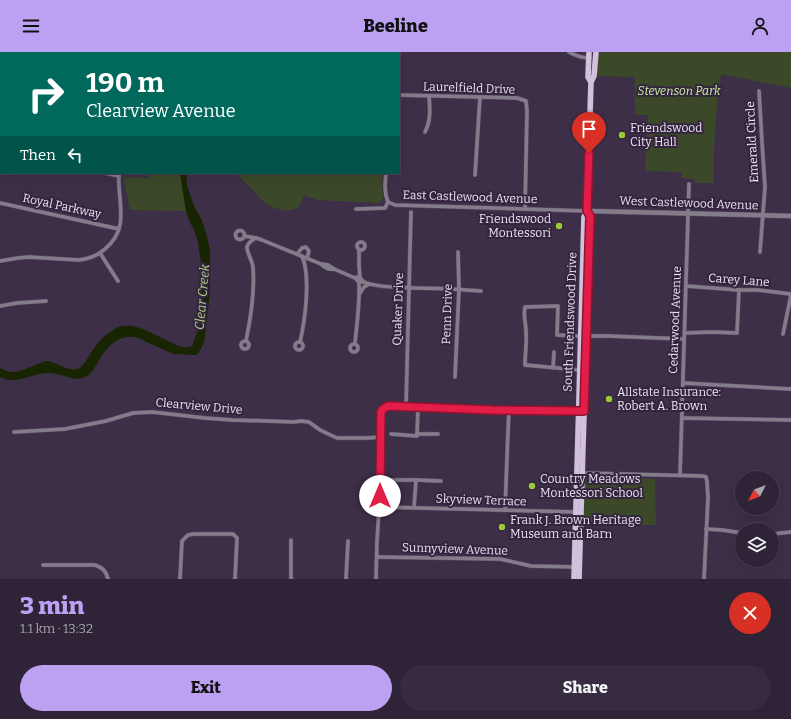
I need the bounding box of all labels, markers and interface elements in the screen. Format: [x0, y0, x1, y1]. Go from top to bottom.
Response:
icon: menu [20, 15, 42, 37]
text: Beeline [363, 15, 428, 37]
icon: person [749, 15, 771, 37]
text: 190 m [86, 66, 164, 99]
icon: right [20, 68, 72, 120]
street label: Laurelfield Drive [423, 79, 515, 97]
park label: Stevenson Park [638, 84, 721, 98]
text: Clearview Avenue [86, 100, 236, 122]
street label: Emerald Circle [743, 101, 761, 183]
pin [572, 112, 606, 153]
icon: arrive [578, 118, 600, 140]
place label: Friendswood City Hall [630, 121, 702, 149]
marker: Friendswood City Hall [617, 130, 627, 140]
icon: left [64, 144, 86, 166]
text: Then [20, 146, 56, 164]
street label: East Castlewood Avenue [402, 188, 538, 206]
street label: Royal Parkway [21, 191, 103, 221]
street label: West Castlewood Avenue [619, 194, 759, 212]
place label: Friendswood Montessori [479, 212, 551, 240]
marker: Friendswood Montessori [554, 221, 564, 231]
street label: South Friendswood Drive [561, 252, 579, 392]
water label: Clear Creek [192, 262, 212, 331]
street label: Cedarwood Avenue [666, 266, 684, 374]
street label: Carey Lane [708, 271, 770, 289]
street label: Quaker Drive [390, 272, 406, 346]
street label: Penn Drive [439, 283, 455, 345]
place label: Allstate Insurance: Robert A. Brown [617, 385, 721, 413]
marker: Allstate Insurance: Robert A. Brown [604, 394, 614, 404]
street label: Clearview Drive [155, 395, 243, 417]
north arrow [735, 471, 779, 515]
map controls [735, 471, 779, 567]
place label: Country Meadows Montessori School [540, 472, 643, 500]
position arrow [359, 475, 401, 517]
marker: Country Meadows Montessori School [527, 481, 537, 491]
street label: Skyview Terrace [435, 491, 527, 509]
place label: Frank J. Brown Heritage Museum and Barn [510, 513, 641, 541]
marker: Frank J. Brown Heritage Museum and Barn [497, 522, 507, 532]
button: layers [735, 523, 779, 567]
street label: Sunnyview Avenue [402, 540, 508, 558]
text: 3 min [20, 592, 84, 620]
button: close [729, 592, 771, 634]
text: 1.1 km · 13:32 [20, 621, 93, 636]
button: Exit [20, 665, 392, 711]
button: Share [400, 665, 771, 711]

